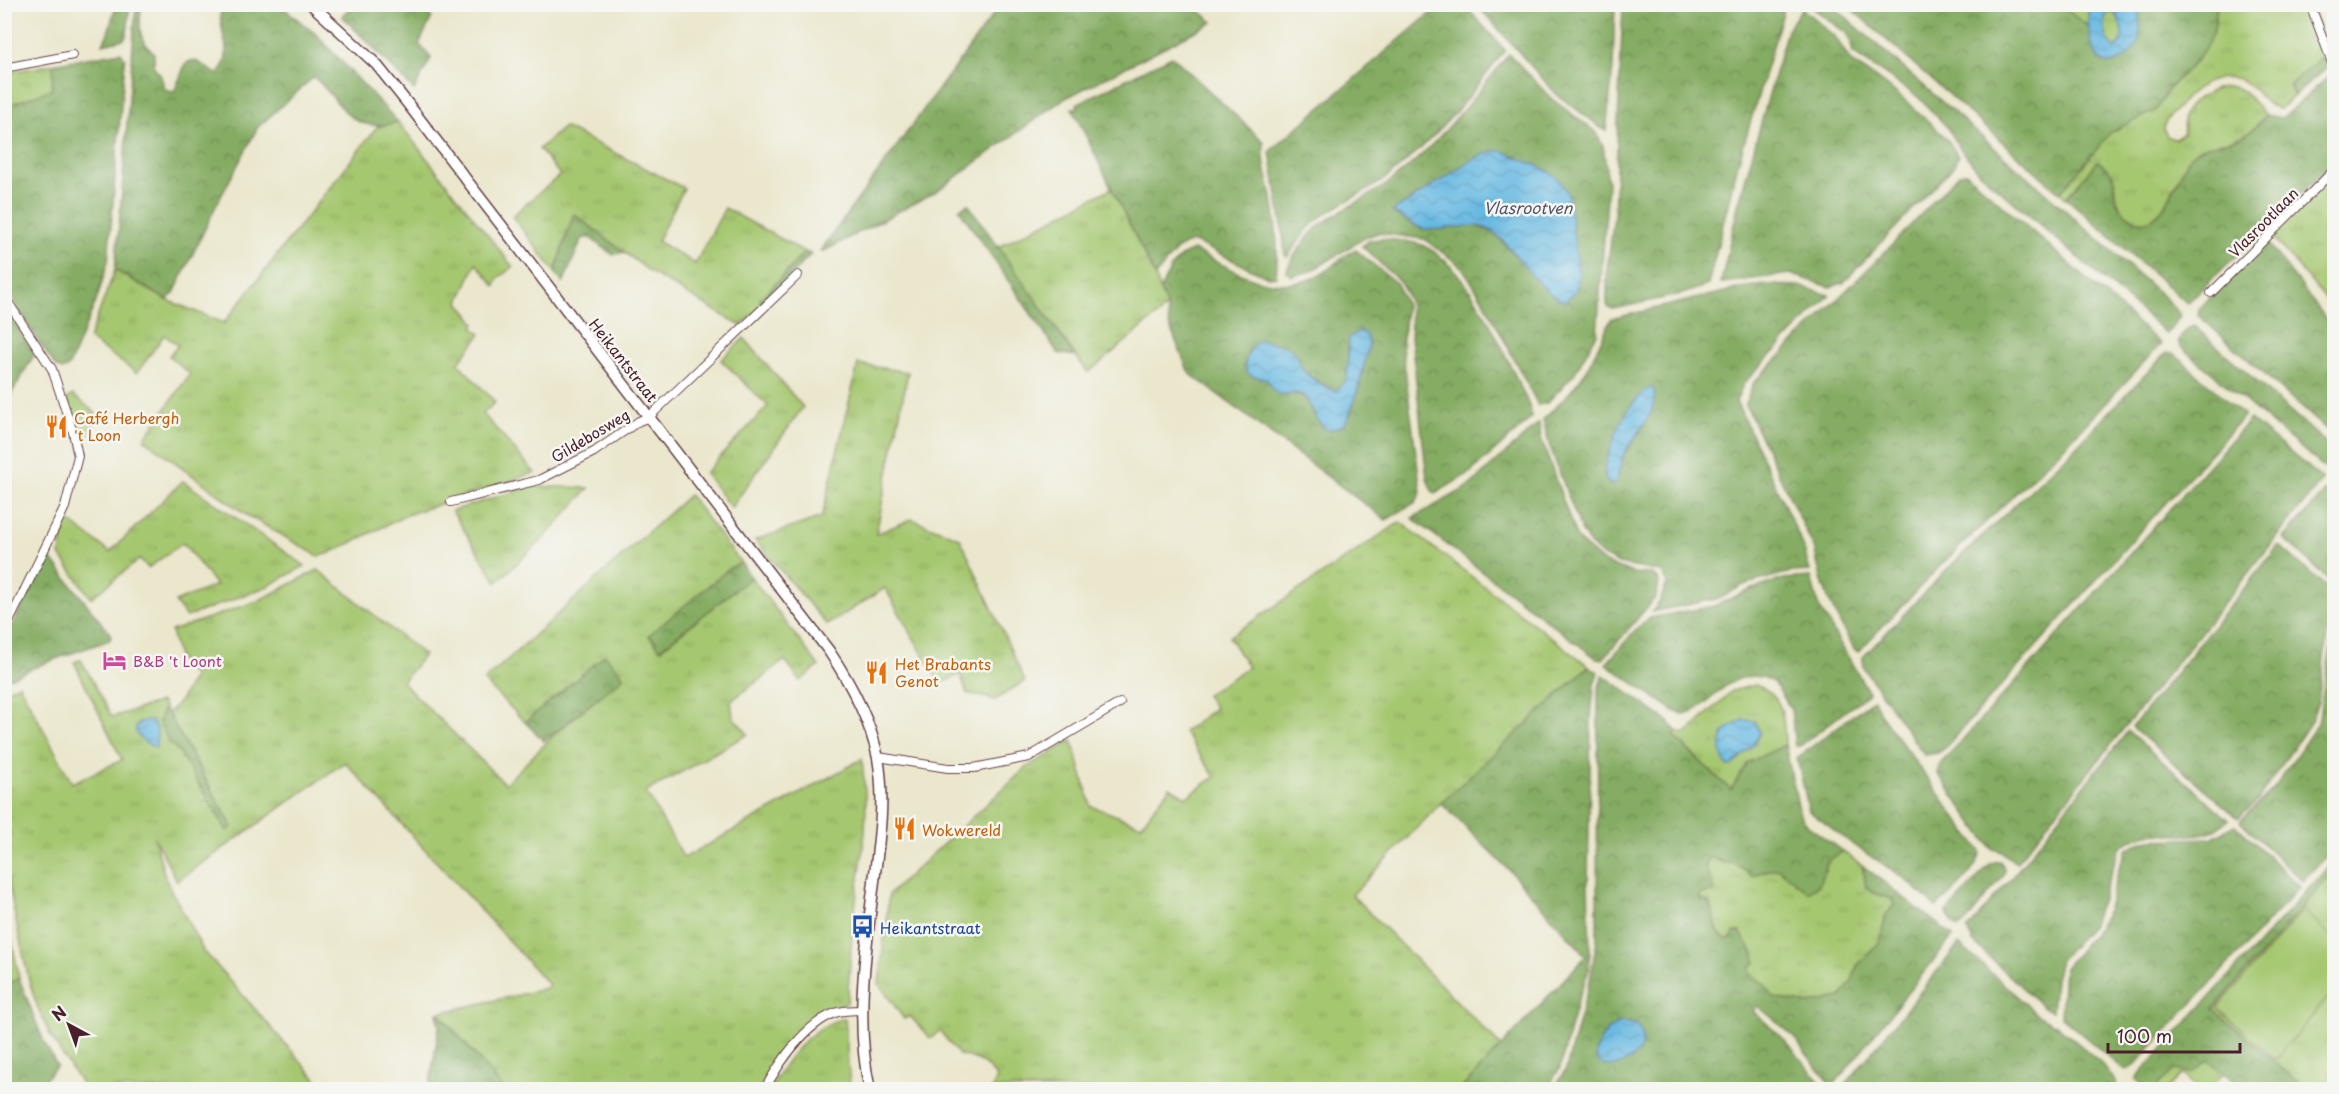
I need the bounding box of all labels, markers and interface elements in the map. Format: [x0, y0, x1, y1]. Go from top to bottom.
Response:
street label: Vlasrootlaan [2223, 182, 2303, 262]
water label: Vlasrootven [1484, 195, 1574, 219]
street label: Heikantstraat [584, 313, 664, 407]
street label: Gildebosweg [546, 402, 634, 468]
place label: Café Herbergh 't Loon [74, 406, 180, 446]
restaurant icon: Café Herbergh 't Loon [43, 413, 69, 439]
hotel icon: B&B 't Loont [102, 647, 128, 673]
place label: B&B 't Loont [133, 649, 222, 672]
place label: Het Brabants Genot [895, 652, 991, 692]
restaurant icon: Het Brabants Genot [864, 659, 890, 685]
restaurant icon: Wokwereld [891, 816, 917, 842]
place label: Wokwereld [922, 818, 1001, 841]
bus stop icon: Heikantstraat [849, 914, 875, 940]
place label: Heikantstraat [880, 916, 981, 939]
north arrow [39, 995, 99, 1055]
text: N [46, 1000, 71, 1026]
scale bar [2108, 1016, 2240, 1054]
text: 100 m [2117, 1022, 2172, 1049]

